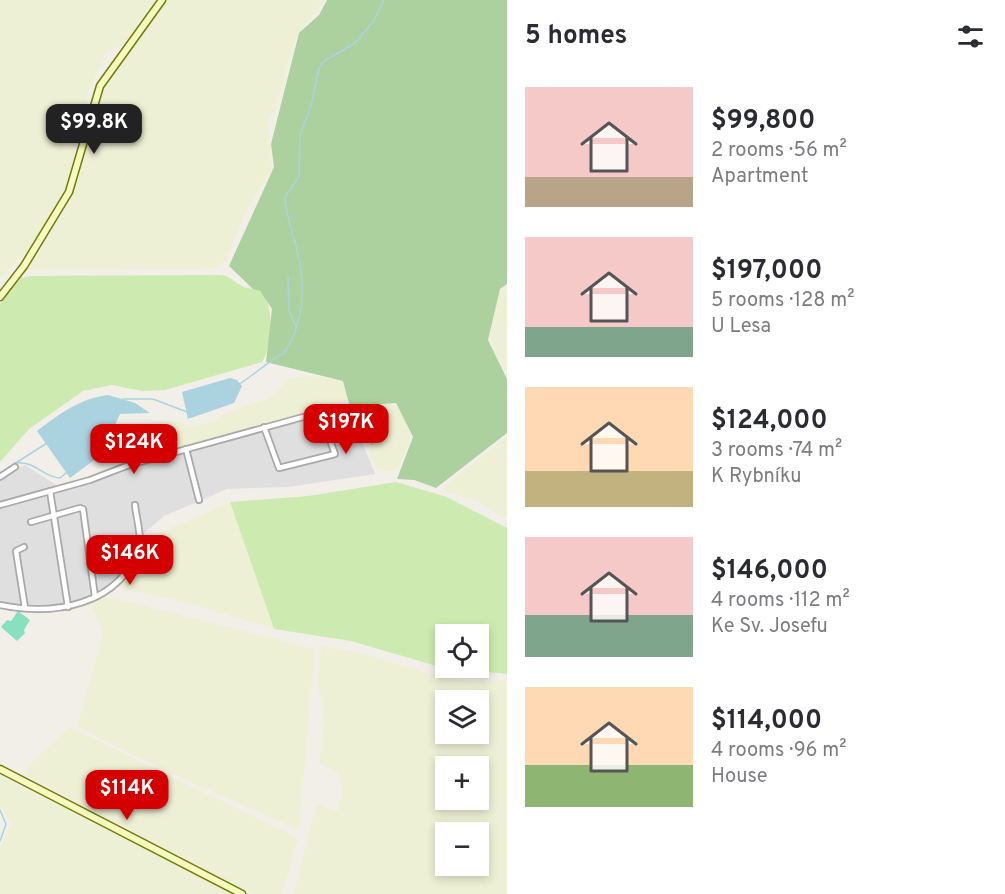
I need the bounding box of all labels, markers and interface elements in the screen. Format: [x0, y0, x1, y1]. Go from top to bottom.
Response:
text: 5 homes [525, 20, 627, 53]
icon: filters [954, 20, 987, 53]
pin: $99.8K [45, 104, 143, 155]
text: $99,800 [711, 105, 815, 138]
text: $99.8K [60, 110, 128, 136]
icon: home [573, 111, 645, 183]
text: 2 rooms · 56 m² [711, 138, 847, 164]
text: Apartment [711, 164, 809, 190]
text: $197,000 [711, 255, 822, 288]
icon: home [573, 261, 645, 333]
text: 5 rooms · 128 m² [711, 288, 854, 314]
text: U Lesa [711, 314, 771, 340]
pin: $197K [304, 404, 388, 455]
text: $124,000 [711, 405, 828, 438]
text: $197K [318, 410, 374, 436]
icon: home [573, 411, 645, 483]
pin: $124K [92, 424, 176, 475]
text: $124K [104, 430, 164, 456]
text: 3 rooms · 74 m² [711, 438, 842, 464]
text: K Rybníku [711, 464, 801, 490]
pin: $146K [88, 535, 172, 586]
text: $146K [100, 541, 160, 567]
text: $146,000 [711, 555, 828, 588]
icon: home [573, 561, 645, 633]
text: 4 rooms · 112 m² [711, 588, 850, 614]
text: Ke Sv. Josefu [711, 614, 828, 640]
map controls [435, 624, 489, 876]
button: locate [435, 624, 489, 678]
button: layers [435, 690, 489, 744]
text: $114,000 [711, 705, 822, 738]
icon: home [573, 711, 645, 783]
text: 4 rooms · 96 m² [711, 738, 846, 764]
button: + [435, 756, 489, 810]
text: House [711, 764, 767, 790]
pin: $114K [85, 770, 169, 821]
text: $114K [99, 776, 155, 802]
button: − [435, 822, 489, 876]

